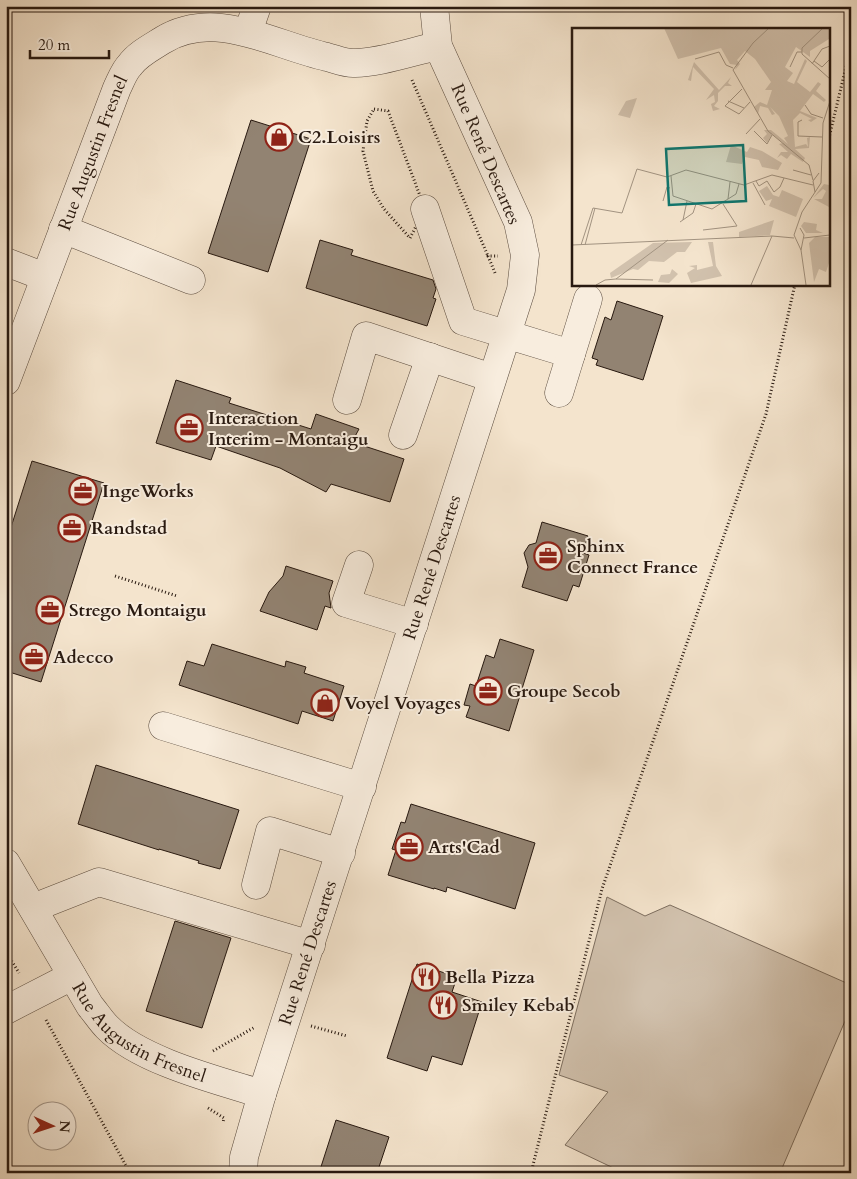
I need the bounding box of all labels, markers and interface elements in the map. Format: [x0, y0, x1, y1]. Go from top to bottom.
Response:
scale bar [30, 28, 109, 60]
inset map [572, 28, 830, 285]
text: 20 m [38, 35, 70, 55]
street label: Rue Augustin Fresnel [52, 71, 134, 234]
street label: Rue René Descartes [445, 80, 526, 228]
shop icon: C2.Loisirs [264, 122, 294, 152]
place label: C2.Loisirs [298, 125, 380, 150]
place label: Interaction Interim - Montaigu [208, 406, 369, 452]
office icon: Interaction Interim - Montaigu [174, 413, 204, 443]
office icon: IngeWorks [68, 476, 98, 506]
place label: IngeWorks [102, 479, 194, 504]
street label: Rue René Descartes [397, 492, 467, 643]
office icon: Randstad [57, 513, 87, 543]
place label: Randstad [91, 516, 168, 541]
place label: Sphinx Connect France [567, 534, 698, 580]
office icon: Sphinx Connect France [533, 541, 563, 571]
office icon: Strego Montaigu [35, 595, 65, 625]
place label: Strego Montaigu [69, 598, 207, 623]
office icon: Adecco [19, 642, 49, 672]
place label: Adecco [53, 645, 114, 670]
office icon: Groupe Secob [473, 676, 503, 706]
place label: Groupe Secob [507, 679, 621, 704]
shop icon: Voyel Voyages [310, 688, 340, 718]
place label: Voyel Voyages [344, 691, 461, 716]
office icon: Arts'Cad [394, 832, 424, 862]
place label: Arts'Cad [428, 835, 500, 860]
street label: Rue René Descartes [273, 877, 343, 1028]
restaurant icon: Bella Pizza [411, 962, 441, 992]
place label: Bella Pizza [445, 965, 535, 990]
street label: Rue Augustin Fresnel [66, 978, 209, 1089]
restaurant icon: Smiley Kebab [428, 990, 458, 1020]
place label: Smiley Kebab [462, 993, 575, 1018]
north arrow [28, 1102, 78, 1152]
text: N [55, 1120, 74, 1133]

